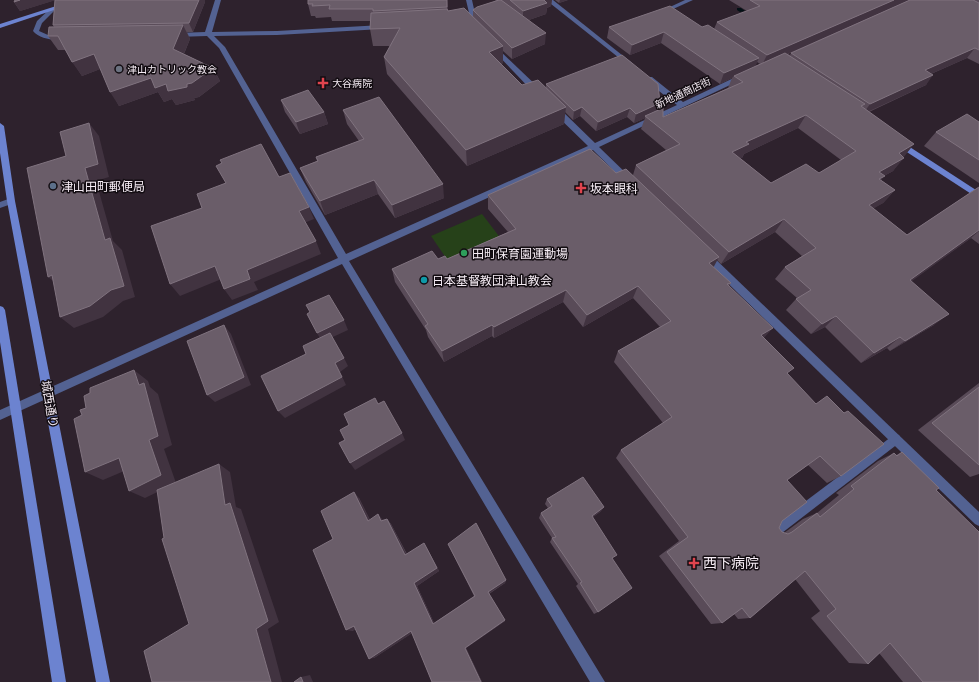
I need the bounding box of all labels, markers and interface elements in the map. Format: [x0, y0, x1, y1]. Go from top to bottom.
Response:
place label: 津山カトリック教会 [127, 63, 217, 76]
marker: 津山カトリック教会 [114, 64, 124, 74]
street label: 新地通商店街 [653, 74, 713, 112]
marker: 大谷病院 [317, 77, 329, 89]
place label: 大谷病院 [332, 77, 372, 90]
place label: 津山田町郵便局 [61, 179, 145, 194]
marker: 津山田町郵便局 [48, 181, 58, 191]
place label: 坂本眼科 [590, 181, 638, 196]
marker: 坂本眼科 [575, 182, 587, 194]
place label: 田町保育園運動場 [472, 246, 568, 261]
marker: 田町保育園運動場 [459, 248, 469, 258]
place label: 日本基督教団津山教会 [432, 273, 552, 288]
marker: 日本基督教団津山教会 [419, 275, 429, 285]
street label: 城西通り [38, 379, 62, 429]
place label: 西下病院 [703, 554, 759, 572]
marker: 西下病院 [688, 557, 700, 569]

